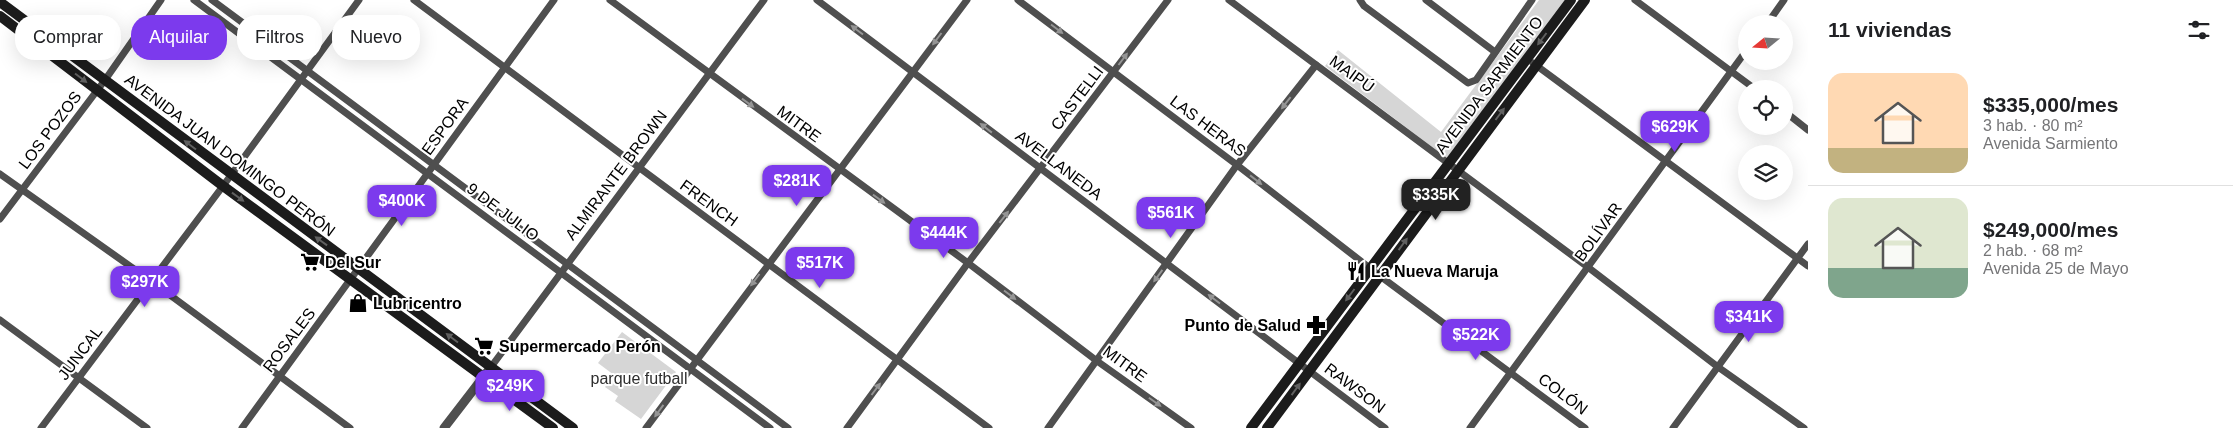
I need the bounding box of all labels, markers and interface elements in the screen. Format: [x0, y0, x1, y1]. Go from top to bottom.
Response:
street label: AVENIDA SARMIENTO [1432, 13, 1546, 157]
chip: Comprar [15, 15, 121, 60]
chip: Alquilar [131, 15, 227, 60]
chip: Filtros [237, 15, 322, 60]
chip: Nuevo [332, 15, 420, 60]
north arrow [1738, 15, 1792, 70]
map controls [1738, 15, 1793, 200]
icon: filters [2185, 16, 2213, 44]
text: 11 viviendas [1828, 18, 1952, 41]
one-way arrow [1050, 24, 1063, 35]
one-way arrow [850, 25, 864, 35]
one-way arrow [932, 32, 943, 45]
one-way arrow [1537, 32, 1547, 46]
street label: MAIPÚ [1327, 51, 1378, 96]
one-way arrow [1118, 53, 1129, 66]
street label: CASTELLI [1047, 63, 1107, 133]
street label: AVENIDA JUAN DOMINGO PERÓN [122, 70, 339, 240]
one-way arrow [74, 72, 87, 83]
button: locate [1738, 80, 1793, 135]
street label: LOS POZOS [15, 88, 85, 172]
street label: LAS HERAS [1167, 92, 1249, 160]
icon: home [1868, 93, 1928, 153]
text: $335,000/mes [1983, 93, 2118, 116]
street label: ESPORA [419, 94, 472, 158]
one-way arrow [1280, 96, 1291, 109]
one-way arrow [741, 98, 755, 108]
street label: MITRE [774, 102, 824, 146]
street label: ALMIRANTE BROWN [562, 107, 670, 243]
one-way arrow [1495, 107, 1505, 121]
pin: $629K [1640, 110, 1710, 153]
text: 3 hab. · 80 m² [1983, 117, 2083, 134]
text: $629K [1651, 118, 1699, 135]
one-way arrow [979, 123, 993, 133]
street label: AVELLANEDA [1012, 127, 1106, 203]
text: Avenida Sarmiento [1983, 135, 2118, 152]
one-way arrow [184, 139, 197, 150]
button: layers [1738, 145, 1793, 200]
pin: $281K [762, 164, 832, 207]
text: $281K [773, 172, 821, 189]
one-way arrow [1249, 174, 1262, 185]
street label: FRENCH [677, 177, 741, 229]
pin: $335K [1401, 178, 1471, 221]
street label: 9 DE JULIO [464, 180, 542, 244]
pin: $400K [367, 184, 437, 227]
text: $335K [1412, 186, 1460, 203]
one-way arrow [231, 191, 244, 202]
text: $400K [378, 192, 426, 209]
one-way arrow [872, 194, 886, 204]
pin: $561K [1136, 196, 1206, 239]
street label: BOLÍVAR [1570, 199, 1625, 265]
text: $561K [1147, 204, 1195, 221]
one-way arrow [999, 210, 1010, 223]
pin: $444K [909, 216, 979, 259]
icon: home [1868, 218, 1928, 278]
text: $249,000/mes [1983, 218, 2118, 241]
text: $444K [920, 224, 968, 241]
one-way arrow [314, 236, 328, 246]
one-way arrow [1398, 238, 1409, 251]
text: 2 hab. · 68 m² [1983, 242, 2083, 259]
pin: $517K [785, 246, 855, 289]
supermarket icon: Del Sur [299, 251, 321, 273]
place label: Del Sur [325, 254, 381, 271]
text: $517K [796, 254, 844, 271]
restaurant icon: La Nueva Maruja [1345, 260, 1367, 282]
text: Avenida 25 de Mayo [1983, 260, 2129, 277]
place label: La Nueva Maruja [1371, 263, 1498, 280]
pin: $297K [110, 266, 180, 308]
one-way arrow [1153, 269, 1163, 283]
text: $297K [121, 273, 169, 290]
one-way arrow [750, 273, 761, 286]
one-way arrow [1345, 288, 1356, 301]
one-way arrow [1003, 290, 1017, 300]
shop icon: Lubricentro [347, 292, 369, 314]
one-way arrow [1208, 293, 1221, 304]
place label: Lubricentro [373, 295, 462, 312]
pin: $341K [1714, 300, 1784, 343]
street label: ROSALES [259, 305, 319, 375]
text: $341K [1725, 308, 1773, 325]
pharmacy icon: Punto de Salud [1305, 314, 1327, 336]
place label: Punto de Salud [1185, 317, 1301, 334]
pin: $522K [1441, 318, 1511, 361]
street label: JUNCAL [54, 323, 106, 383]
text: $522K [1452, 326, 1500, 343]
one-way arrow [446, 332, 459, 343]
supermarket icon: Supermercado Perón [473, 335, 495, 357]
place label: Supermercado Perón [499, 338, 661, 355]
street label: MITRE [1100, 342, 1150, 386]
street label: RAWSON [1321, 360, 1389, 416]
street label: COLÓN [1535, 369, 1591, 418]
pin: $249K [475, 370, 545, 412]
park label: parque futball [591, 370, 687, 387]
text: $249K [486, 377, 534, 394]
one-way arrow [871, 382, 881, 396]
one-way arrow [1291, 382, 1301, 395]
one-way arrow [1148, 397, 1162, 407]
one-way arrow [653, 404, 664, 417]

